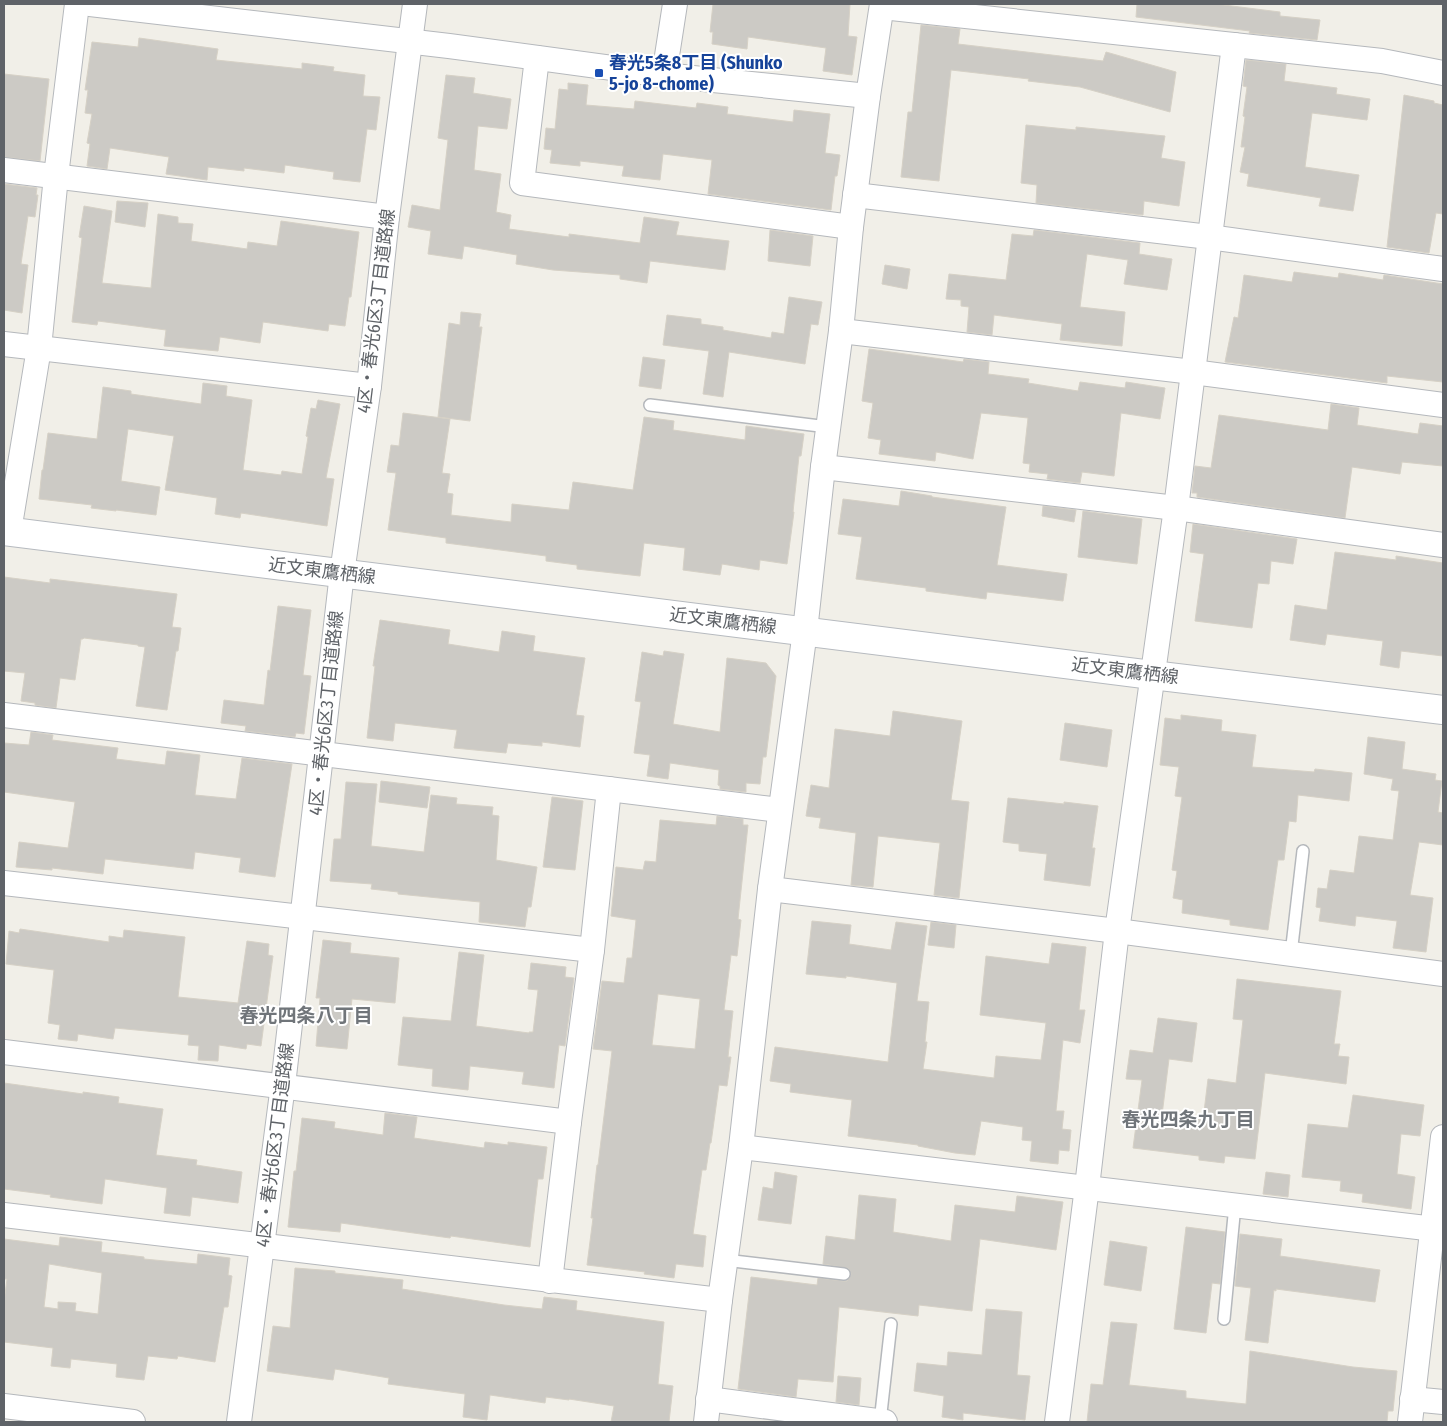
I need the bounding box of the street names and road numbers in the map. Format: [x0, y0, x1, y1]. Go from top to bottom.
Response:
street label: 4区・春光6区3丁目道路線 [353, 208, 399, 414]
street label: 近文東鷹栖線 [267, 554, 377, 588]
street label: 近文東鷹栖線 [668, 604, 778, 638]
street label: 4区・春光6区3丁目道路線 [304, 610, 348, 816]
street label: 近文東鷹栖線 [1070, 654, 1180, 688]
street label: 4区・春光6区3丁目道路線 [252, 1042, 298, 1248]

